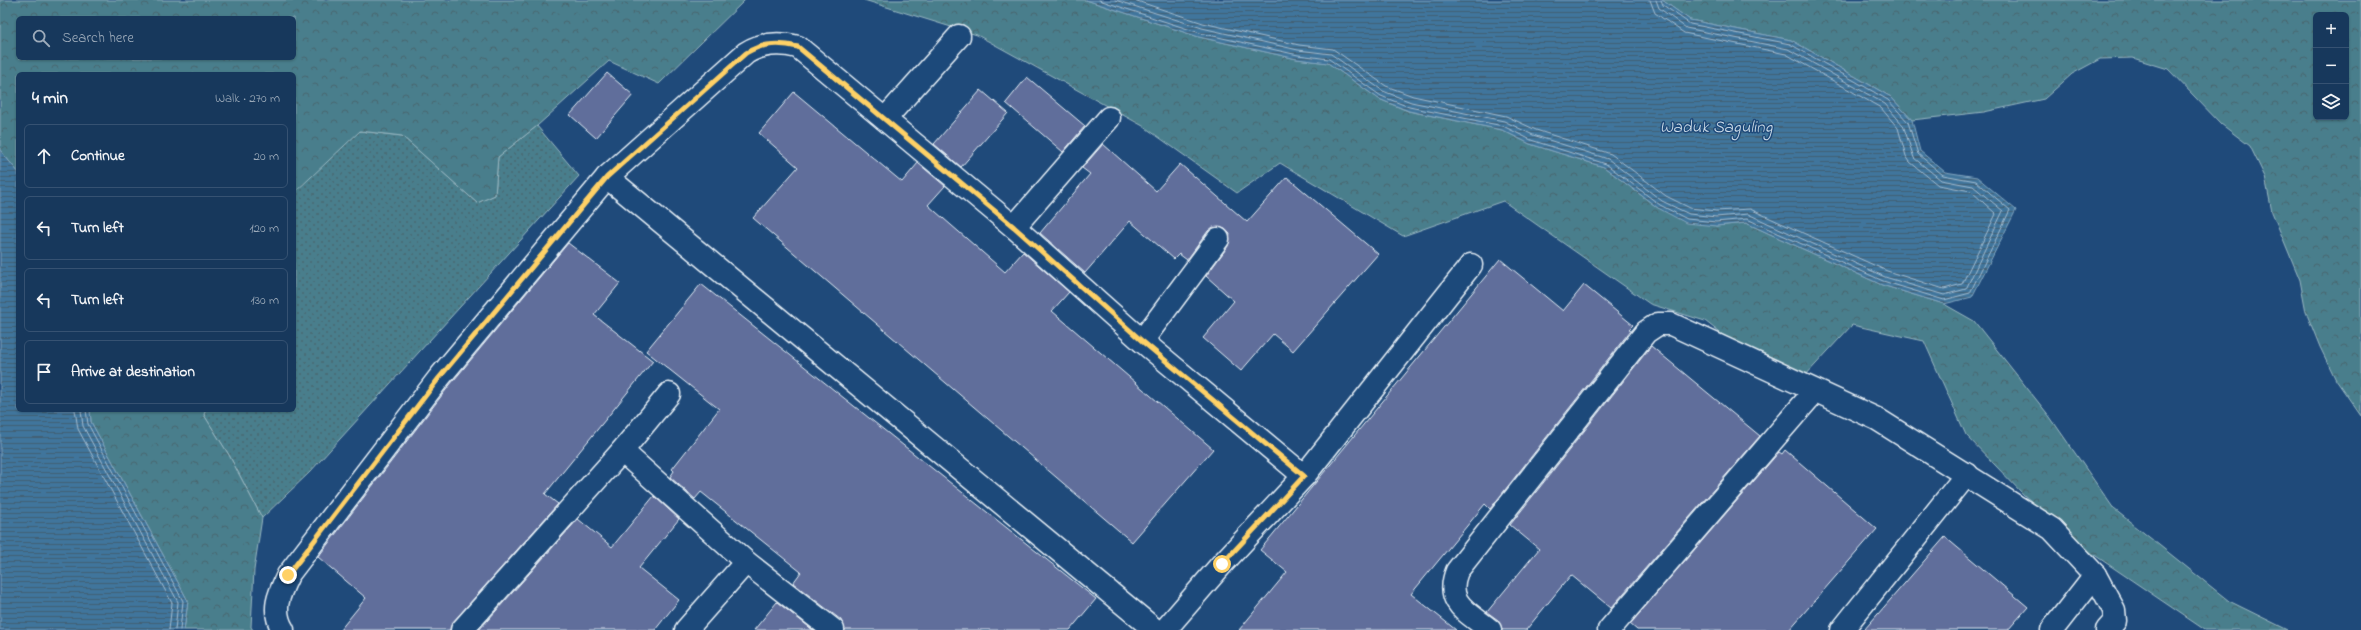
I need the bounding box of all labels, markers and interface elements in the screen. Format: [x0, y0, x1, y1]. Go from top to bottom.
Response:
map controls [2313, 12, 2349, 120]
button: + [2313, 12, 2349, 48]
search box [16, 16, 296, 60]
icon: search [30, 27, 52, 49]
text: Search here [62, 27, 134, 49]
button: − [2313, 48, 2349, 84]
button: layers [2313, 84, 2349, 120]
text: 4 min [32, 86, 68, 111]
text: Walk · 270 m [215, 89, 280, 108]
water label: Waduk Saguling [1660, 115, 1773, 141]
icon: ahead [33, 145, 55, 167]
text: Continue [71, 145, 125, 167]
text: 20 m [254, 147, 279, 166]
icon: left [33, 217, 55, 239]
text: Turn left [71, 217, 124, 239]
text: 120 m [249, 219, 279, 238]
icon: left [33, 289, 55, 311]
text: Turn left [71, 289, 124, 311]
text: 130 m [251, 291, 279, 310]
icon: arrive [33, 361, 55, 383]
text: Arrive at destination [71, 361, 195, 383]
route start [1213, 555, 1231, 573]
route end [279, 566, 297, 584]

